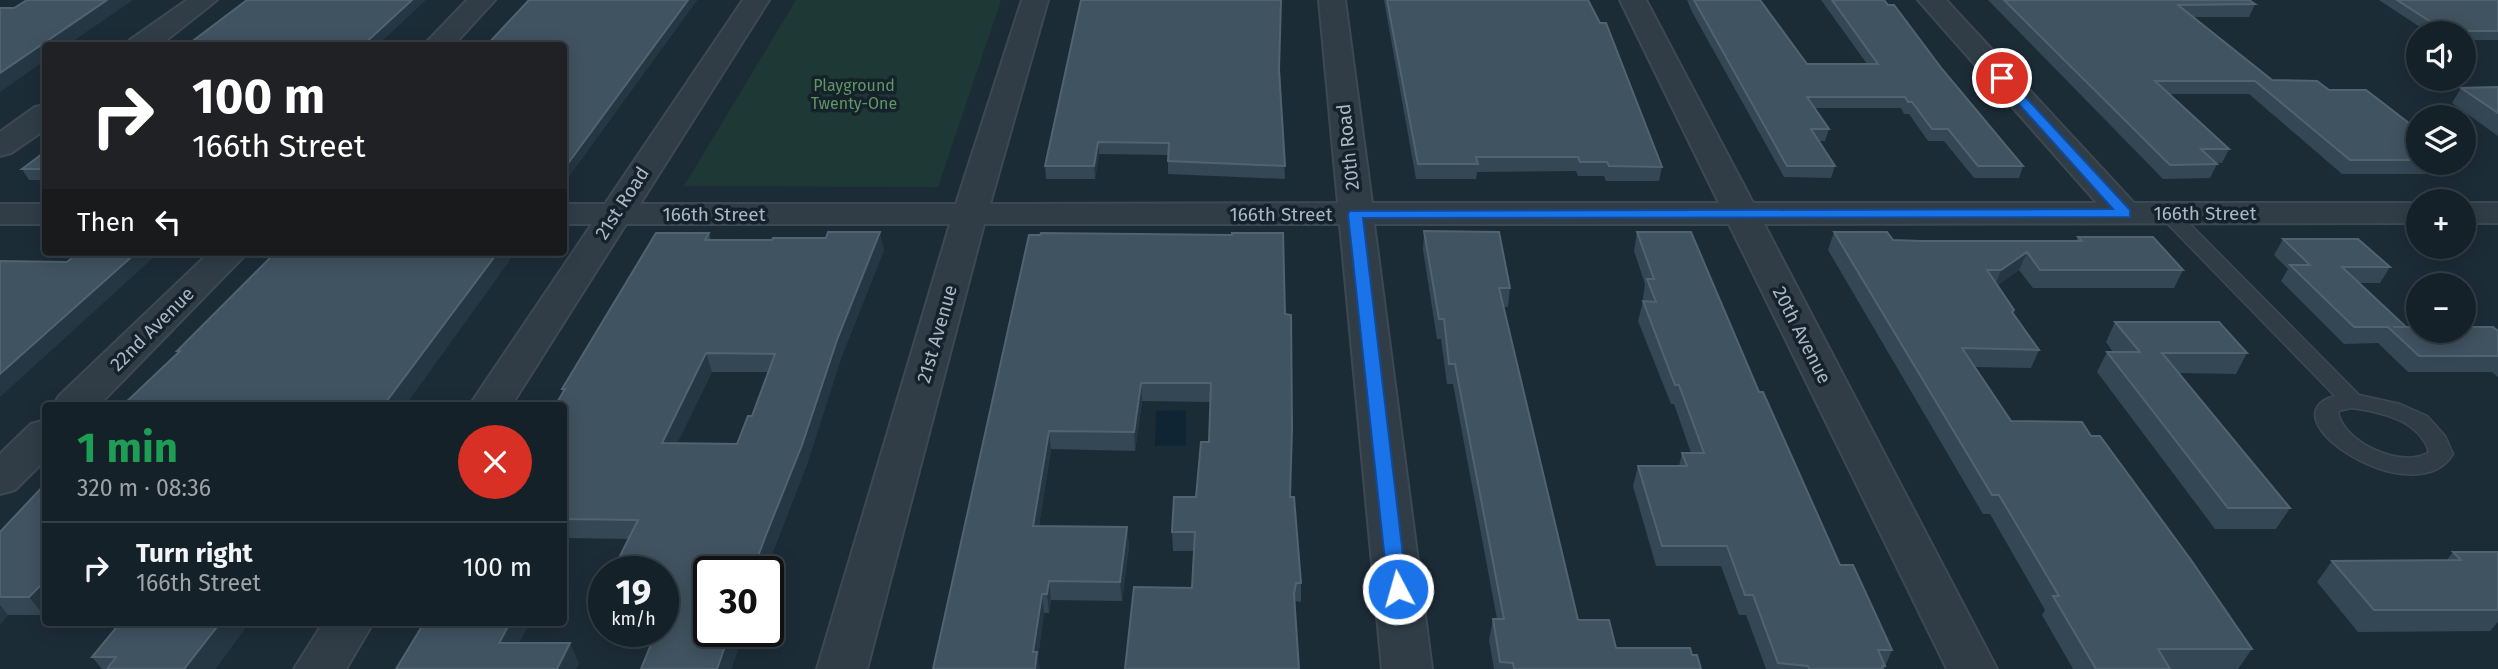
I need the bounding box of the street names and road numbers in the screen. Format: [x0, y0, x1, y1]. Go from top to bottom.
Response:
street label: 20th Road [1332, 103, 1364, 191]
street label: 21st Road [590, 162, 654, 244]
street label: 166th Street [2153, 202, 2257, 225]
street label: 166th Street [662, 203, 766, 226]
street label: 166th Street [1229, 203, 1333, 226]
street label: 22nd Avenue [105, 282, 199, 376]
street label: 21st Avenue [912, 282, 962, 386]
street label: 20th Avenue [1768, 283, 1836, 387]

